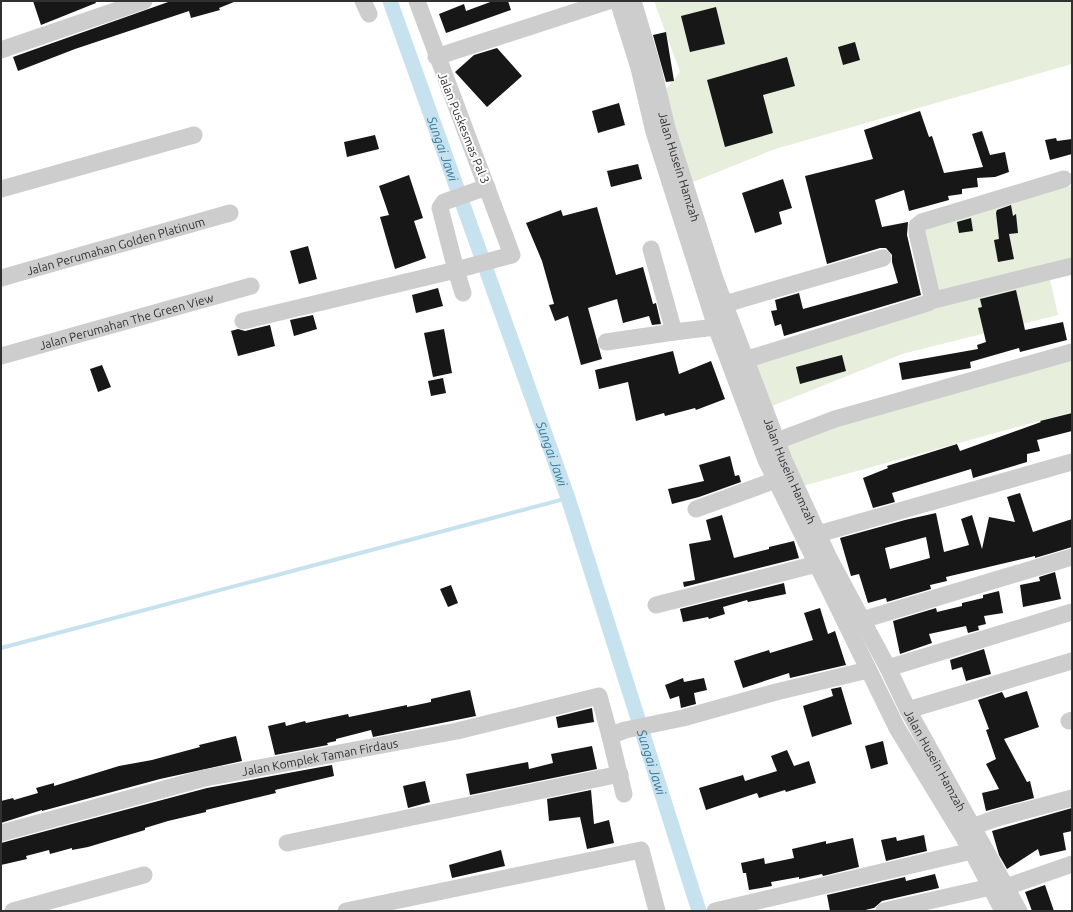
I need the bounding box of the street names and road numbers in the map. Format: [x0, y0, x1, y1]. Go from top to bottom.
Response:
street label: Jalan Puskesmas Pal 3 [436, 71, 492, 185]
street label: Jalan Husein Hamzah [657, 110, 703, 223]
street label: Jalan Perumahan Golden Platinum [25, 214, 206, 277]
street label: Jalan Perumahan The Green View [38, 290, 215, 352]
street label: Jalan Husein Hamzah [762, 416, 819, 526]
street label: Jalan Husein Hamzah [902, 707, 969, 813]
street label: Jalan Komplek Taman Firdaus [240, 736, 399, 778]

